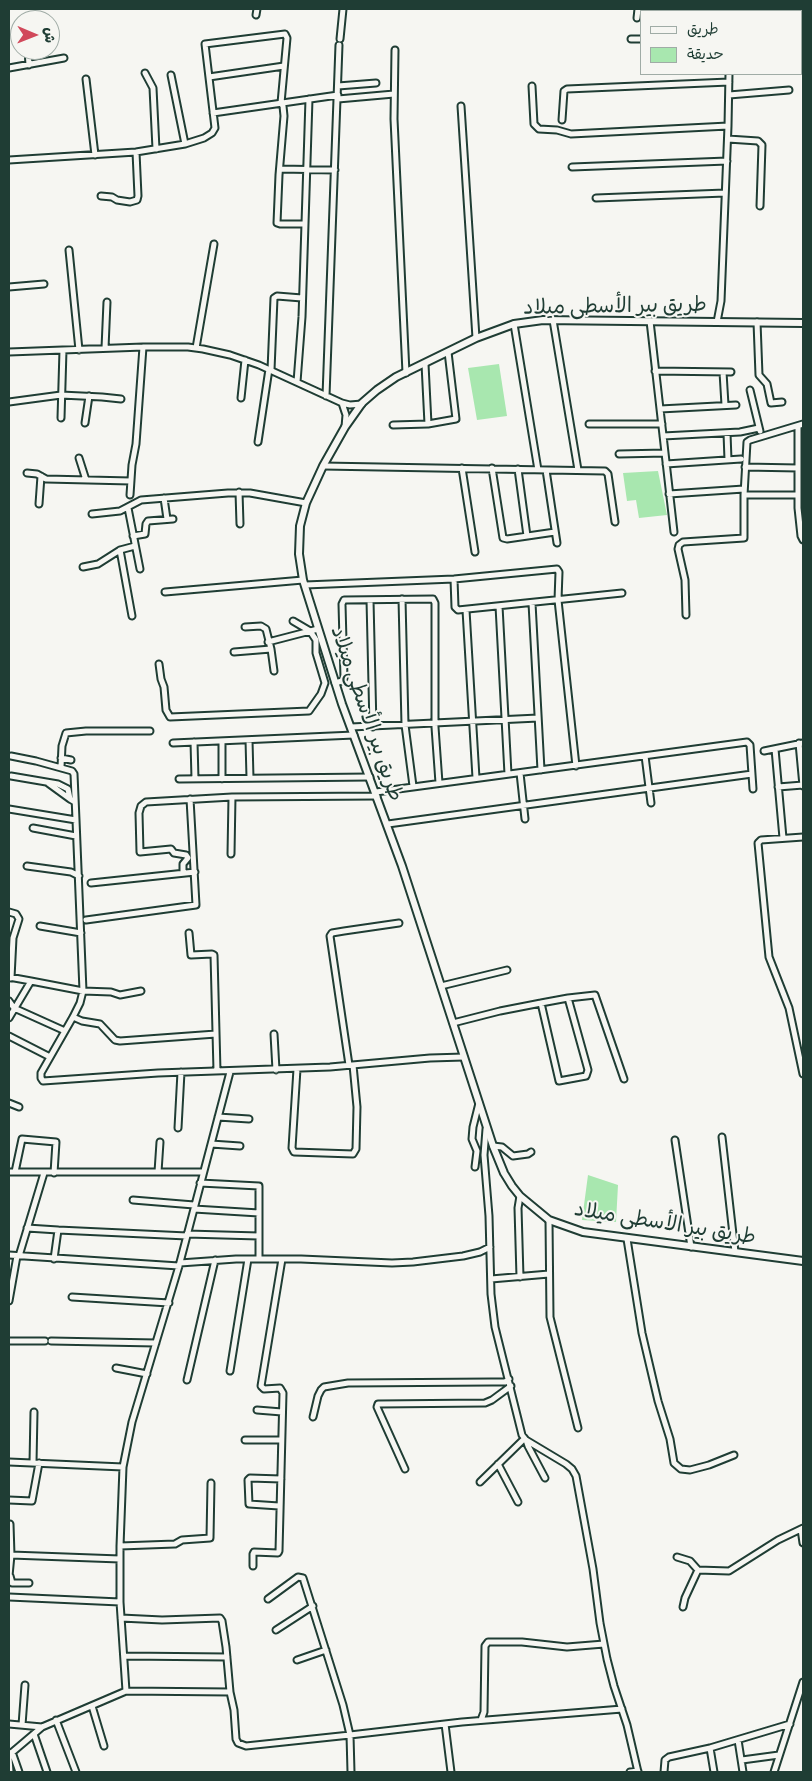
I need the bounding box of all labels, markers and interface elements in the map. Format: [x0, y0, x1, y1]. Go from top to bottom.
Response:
north arrow [10, 10, 60, 60]
legend [640, 10, 802, 75]
text: طريق [687, 20, 719, 38]
text: ش [41, 27, 58, 43]
text: حديقة [687, 45, 724, 63]
street label: طريق بير الأسطى ميلاد [523, 293, 707, 321]
street label: طريق بير الأسطى ميلاد [324, 623, 408, 805]
street label: طريق بير الأسطى ميلاد [572, 1197, 758, 1251]

